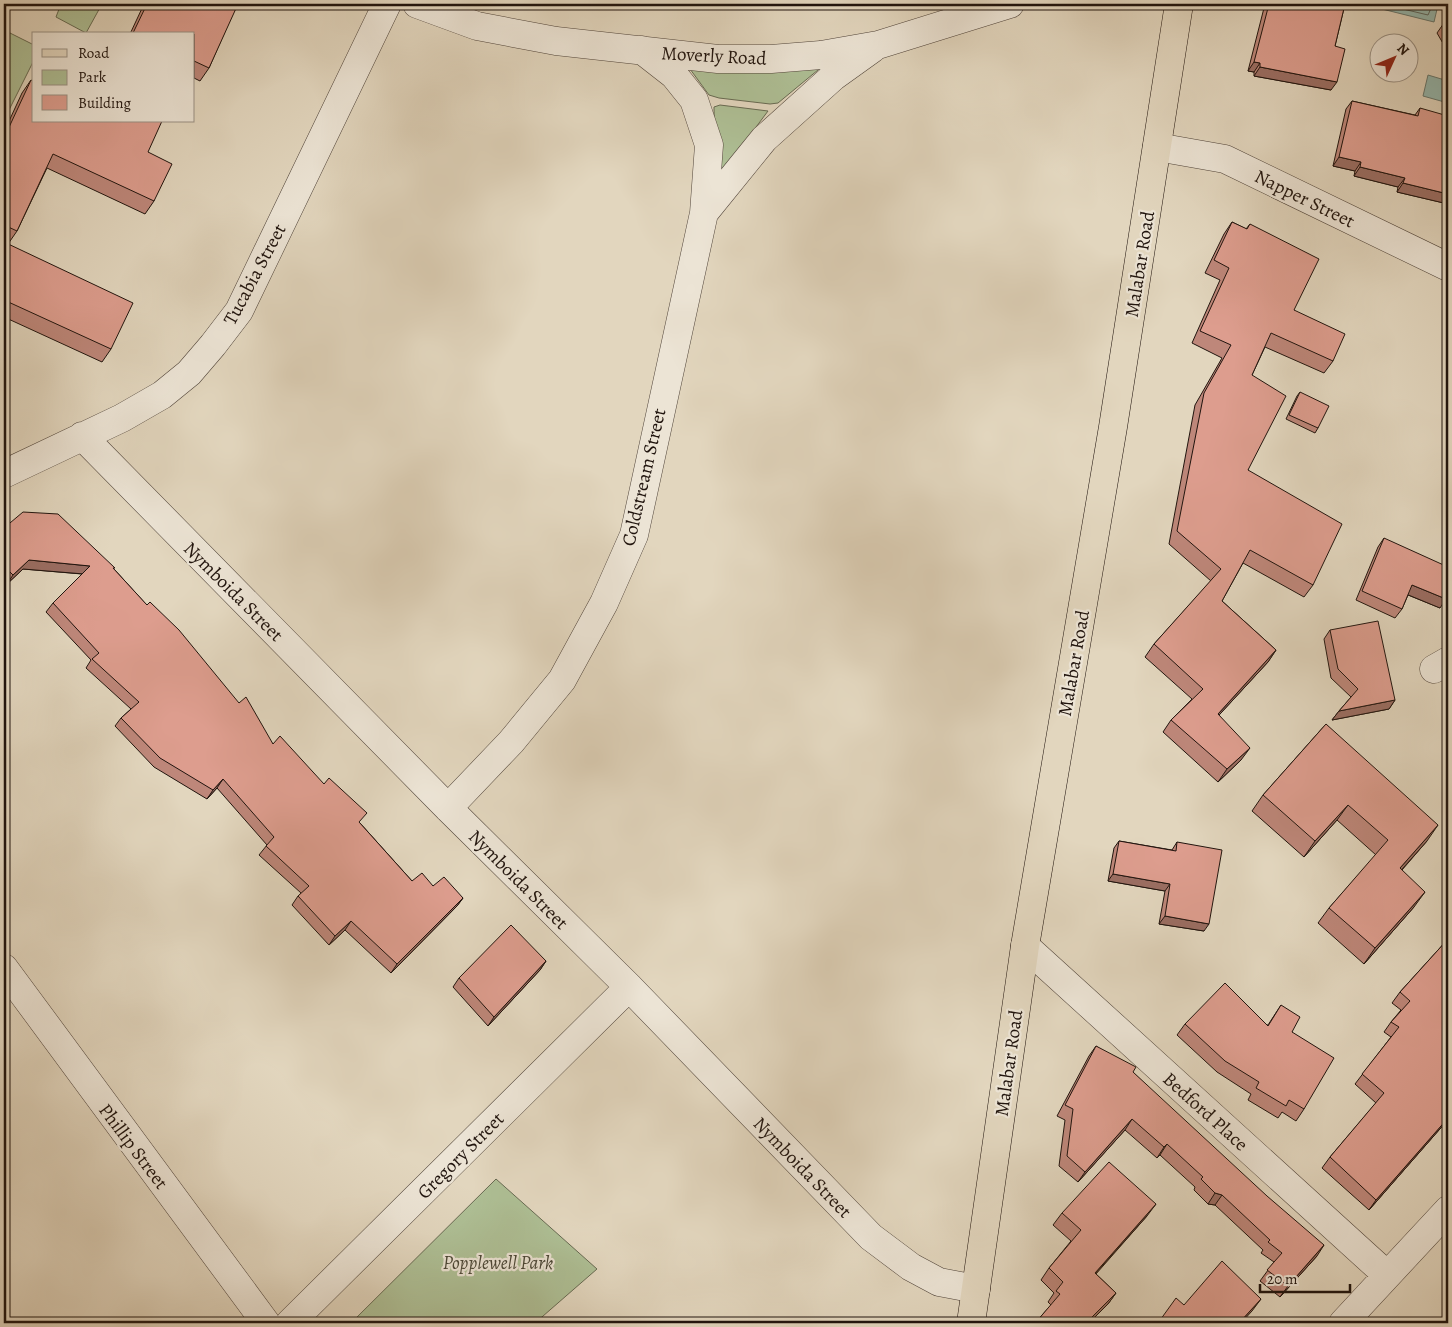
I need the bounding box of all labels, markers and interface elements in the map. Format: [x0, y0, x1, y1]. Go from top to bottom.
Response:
legend [32, 32, 195, 122]
north arrow [1370, 32, 1420, 82]
text: N [1393, 39, 1413, 60]
street label: Moverly Road [661, 40, 768, 72]
text: Road [78, 43, 110, 63]
text: Park [78, 67, 107, 87]
text: Building [78, 93, 131, 113]
street label: Napper Street [1250, 163, 1359, 234]
street label: Malabar Road [1119, 208, 1161, 319]
street label: Tucabia Street [217, 219, 292, 330]
street label: Coldstream Street [616, 406, 672, 549]
street label: Nymboida Street [178, 536, 289, 647]
street label: Malabar Road [1052, 607, 1096, 718]
street label: Nymboida Street [463, 824, 574, 935]
street label: Malabar Road [989, 1007, 1029, 1118]
street label: Bedford Place [1157, 1066, 1254, 1157]
street label: Phillip Street [92, 1098, 174, 1195]
street label: Gregory Street [411, 1106, 510, 1205]
street label: Nymboida Street [747, 1111, 857, 1224]
park label: Popplewell Park [443, 1250, 553, 1276]
scale bar [1260, 1262, 1350, 1294]
text: 20 m [1267, 1269, 1298, 1289]

